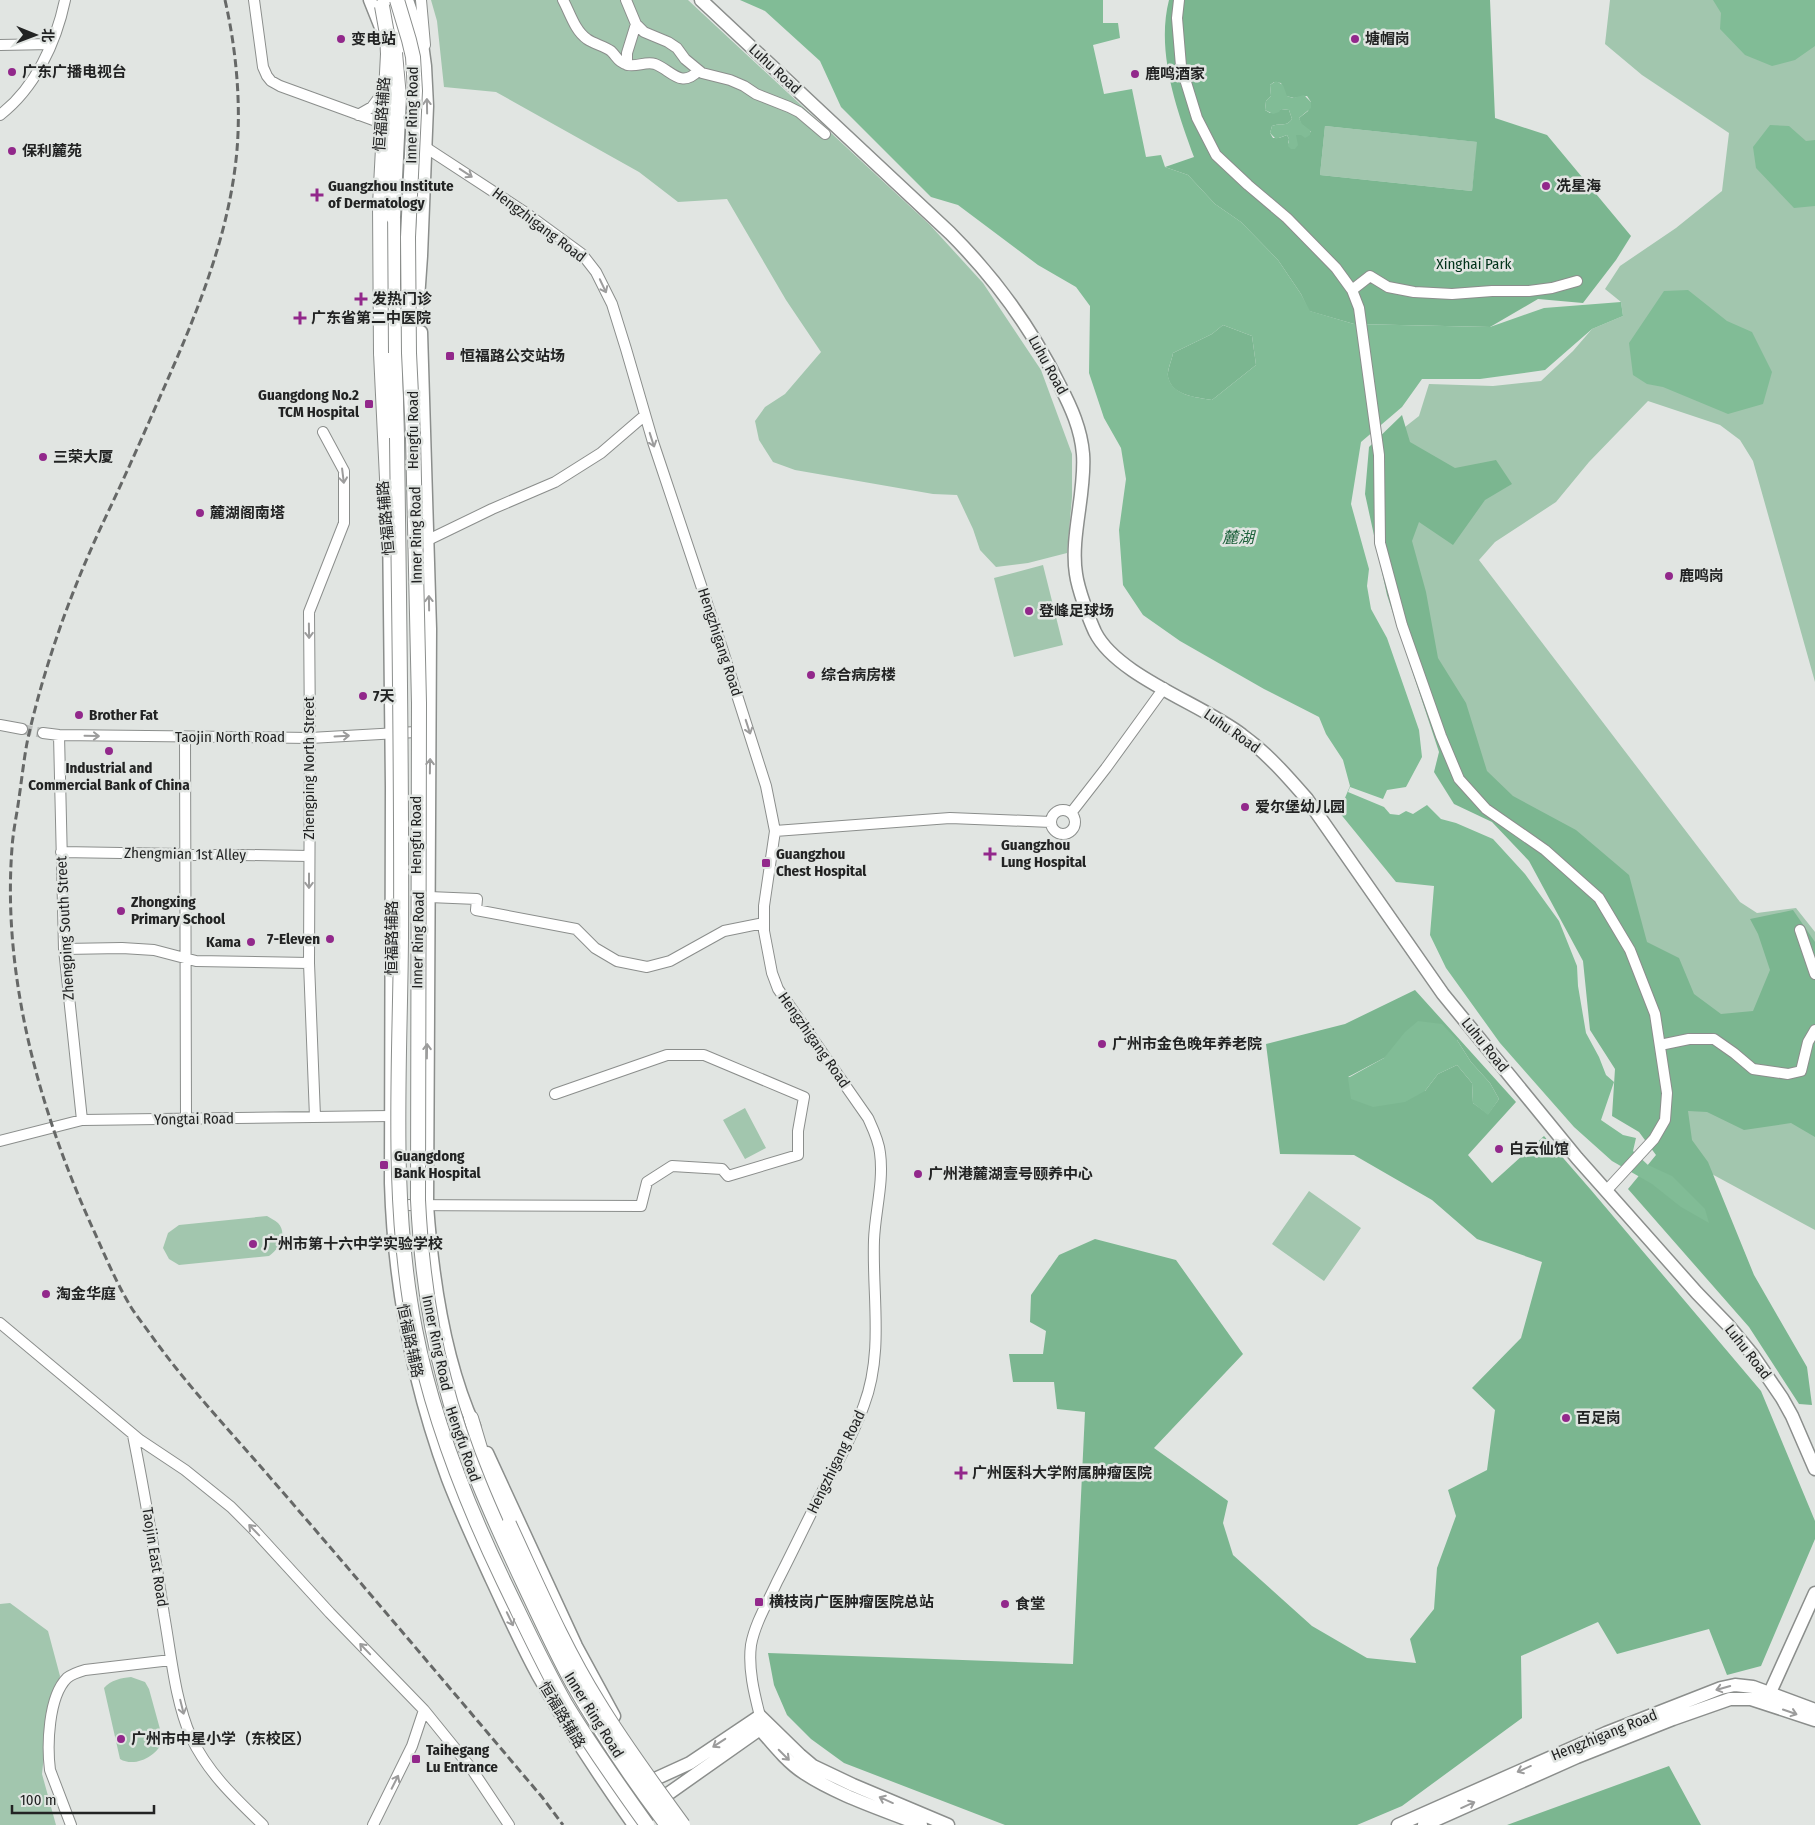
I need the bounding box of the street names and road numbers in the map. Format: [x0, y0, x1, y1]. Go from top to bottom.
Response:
street label: Luhu Road [745, 40, 805, 98]
street label: Inner Ring Road [402, 66, 422, 164]
street label: 恒福路辅路 [370, 76, 394, 152]
street label: Hengzhigang Road [489, 184, 589, 266]
street label: Luhu Road [1024, 332, 1072, 398]
street label: Hengfu Road [404, 391, 422, 469]
street label: 恒福路辅路 [374, 480, 398, 556]
street label: Inner Ring Road [406, 486, 426, 584]
street label: Hengzhigang Road [694, 586, 746, 698]
street label: Zhengping North Street [300, 696, 318, 840]
street label: Luhu Road [1200, 705, 1264, 757]
street label: Taojin North Road [175, 728, 285, 746]
street label: Hengfu Road [407, 796, 425, 874]
street label: Zhengmian 1st Alley [124, 844, 246, 864]
street label: Zhengping South Street [52, 856, 78, 1000]
street label: Inner Ring Road [408, 891, 428, 989]
street label: 恒福路辅路 [383, 900, 401, 976]
street label: Hengzhigang Road [774, 989, 854, 1091]
street label: Luhu Road [1458, 1014, 1512, 1076]
street label: Yongtai Road [154, 1109, 234, 1129]
street label: Inner Ring Road [418, 1293, 456, 1393]
street label: 恒福路辅路 [393, 1302, 427, 1380]
street label: Luhu Road [1721, 1321, 1775, 1383]
street label: Hengfu Road [442, 1404, 484, 1484]
street label: Hengzhigang Road [803, 1407, 869, 1517]
street label: Taojin East Road [138, 1506, 172, 1608]
street label: Inner Ring Road [561, 1669, 627, 1761]
street label: 恒福路辅路 [535, 1678, 589, 1752]
street label: Hengzhigang Road [1548, 1706, 1660, 1764]

